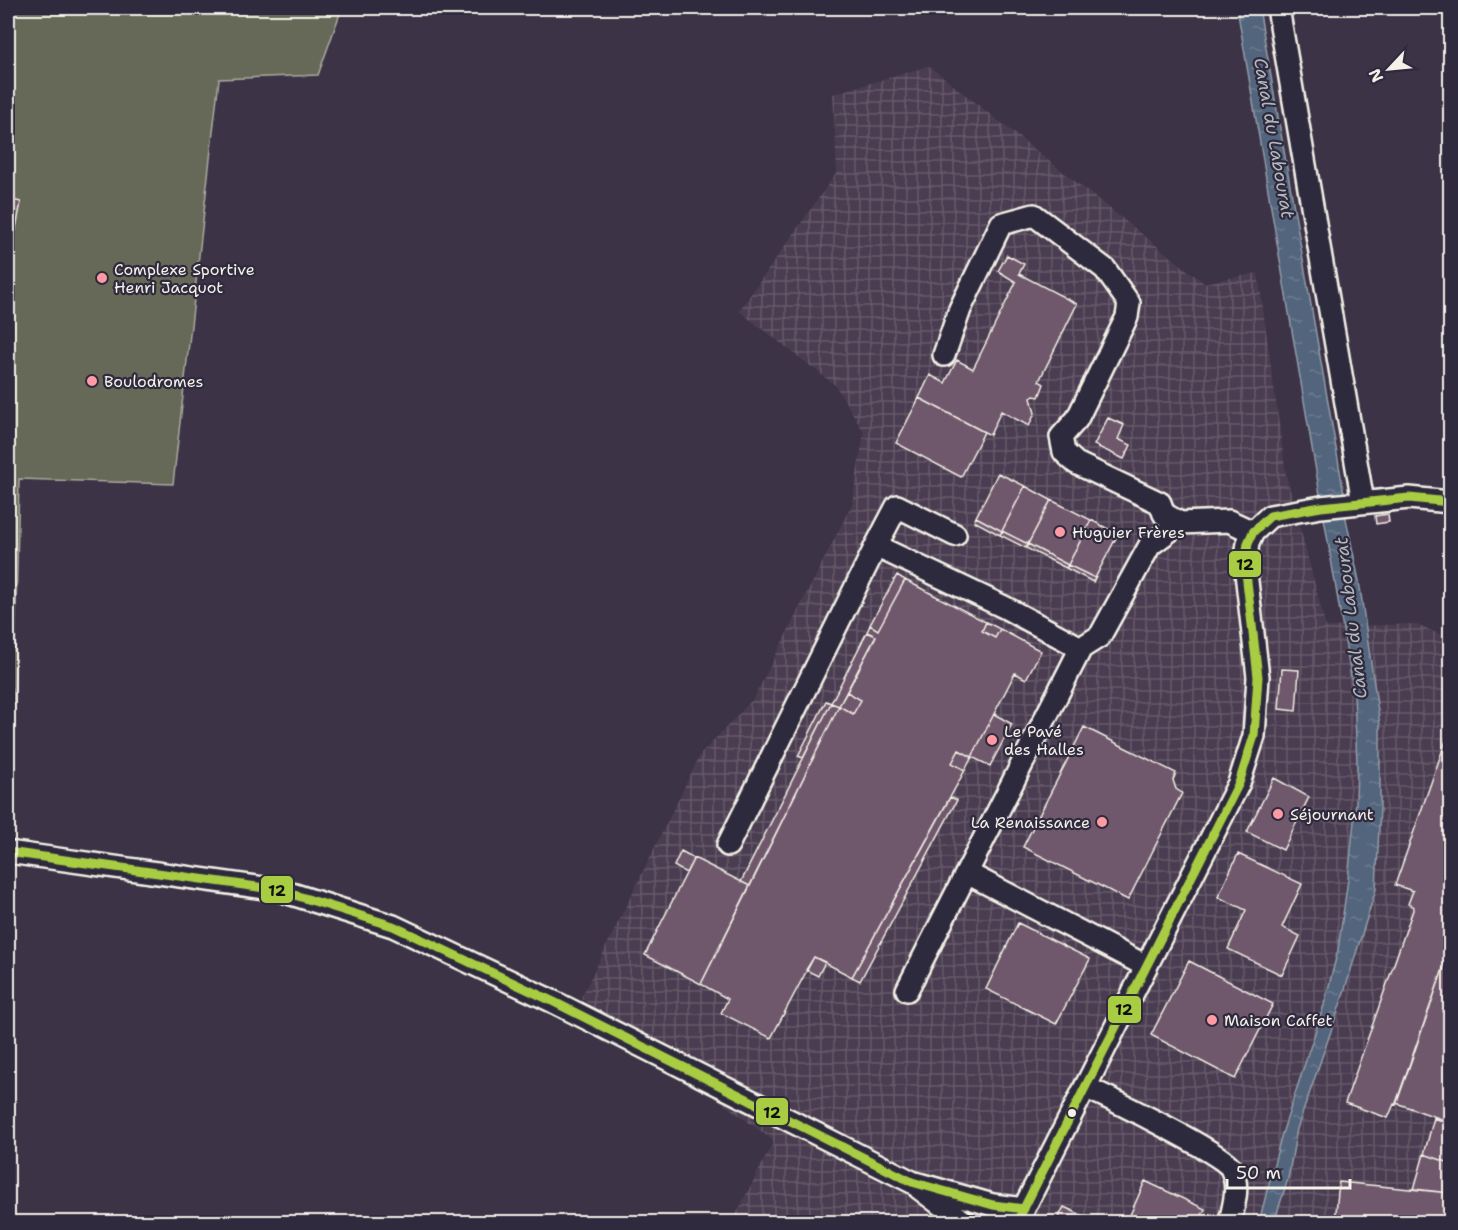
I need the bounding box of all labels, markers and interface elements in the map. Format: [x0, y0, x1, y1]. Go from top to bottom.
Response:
north arrow [1359, 39, 1419, 99]
water label: Canal du Labourat [1248, 56, 1300, 220]
text: N [1364, 65, 1388, 86]
place label: Complexe Sportive Henri Jacquot [114, 259, 255, 298]
marker: Complexe Sportive Henri Jacquot [95, 271, 109, 285]
place label: Boulodromes [104, 371, 204, 392]
marker: Boulodromes [85, 374, 99, 388]
place label: Huguier Frères [1072, 522, 1185, 543]
marker: Huguier Frères [1053, 525, 1067, 539]
water label: Canal du Labourat [1329, 536, 1373, 700]
line badge: 12 [1228, 550, 1262, 578]
text: 12 [1236, 554, 1254, 575]
place label: Le Pavé des Halles [1004, 721, 1084, 760]
marker: Le Pavé des Halles [985, 733, 999, 747]
place label: Séjournant [1290, 804, 1374, 825]
marker: Séjournant [1271, 807, 1285, 821]
place label: La Renaissance [971, 812, 1090, 833]
marker: La Renaissance [1095, 815, 1109, 829]
line badge: 12 [260, 875, 294, 904]
text: 12 [268, 880, 286, 901]
line badge: 12 [1107, 995, 1142, 1024]
text: 12 [1115, 999, 1133, 1020]
place label: Maison Caffet [1224, 1010, 1333, 1031]
marker: Maison Caffet [1205, 1013, 1219, 1027]
line badge: 12 [755, 1097, 789, 1126]
text: 12 [763, 1102, 781, 1123]
unlabelled marker [1066, 1107, 1078, 1119]
scale bar [1227, 1152, 1350, 1190]
text: 50 m [1236, 1161, 1281, 1185]

